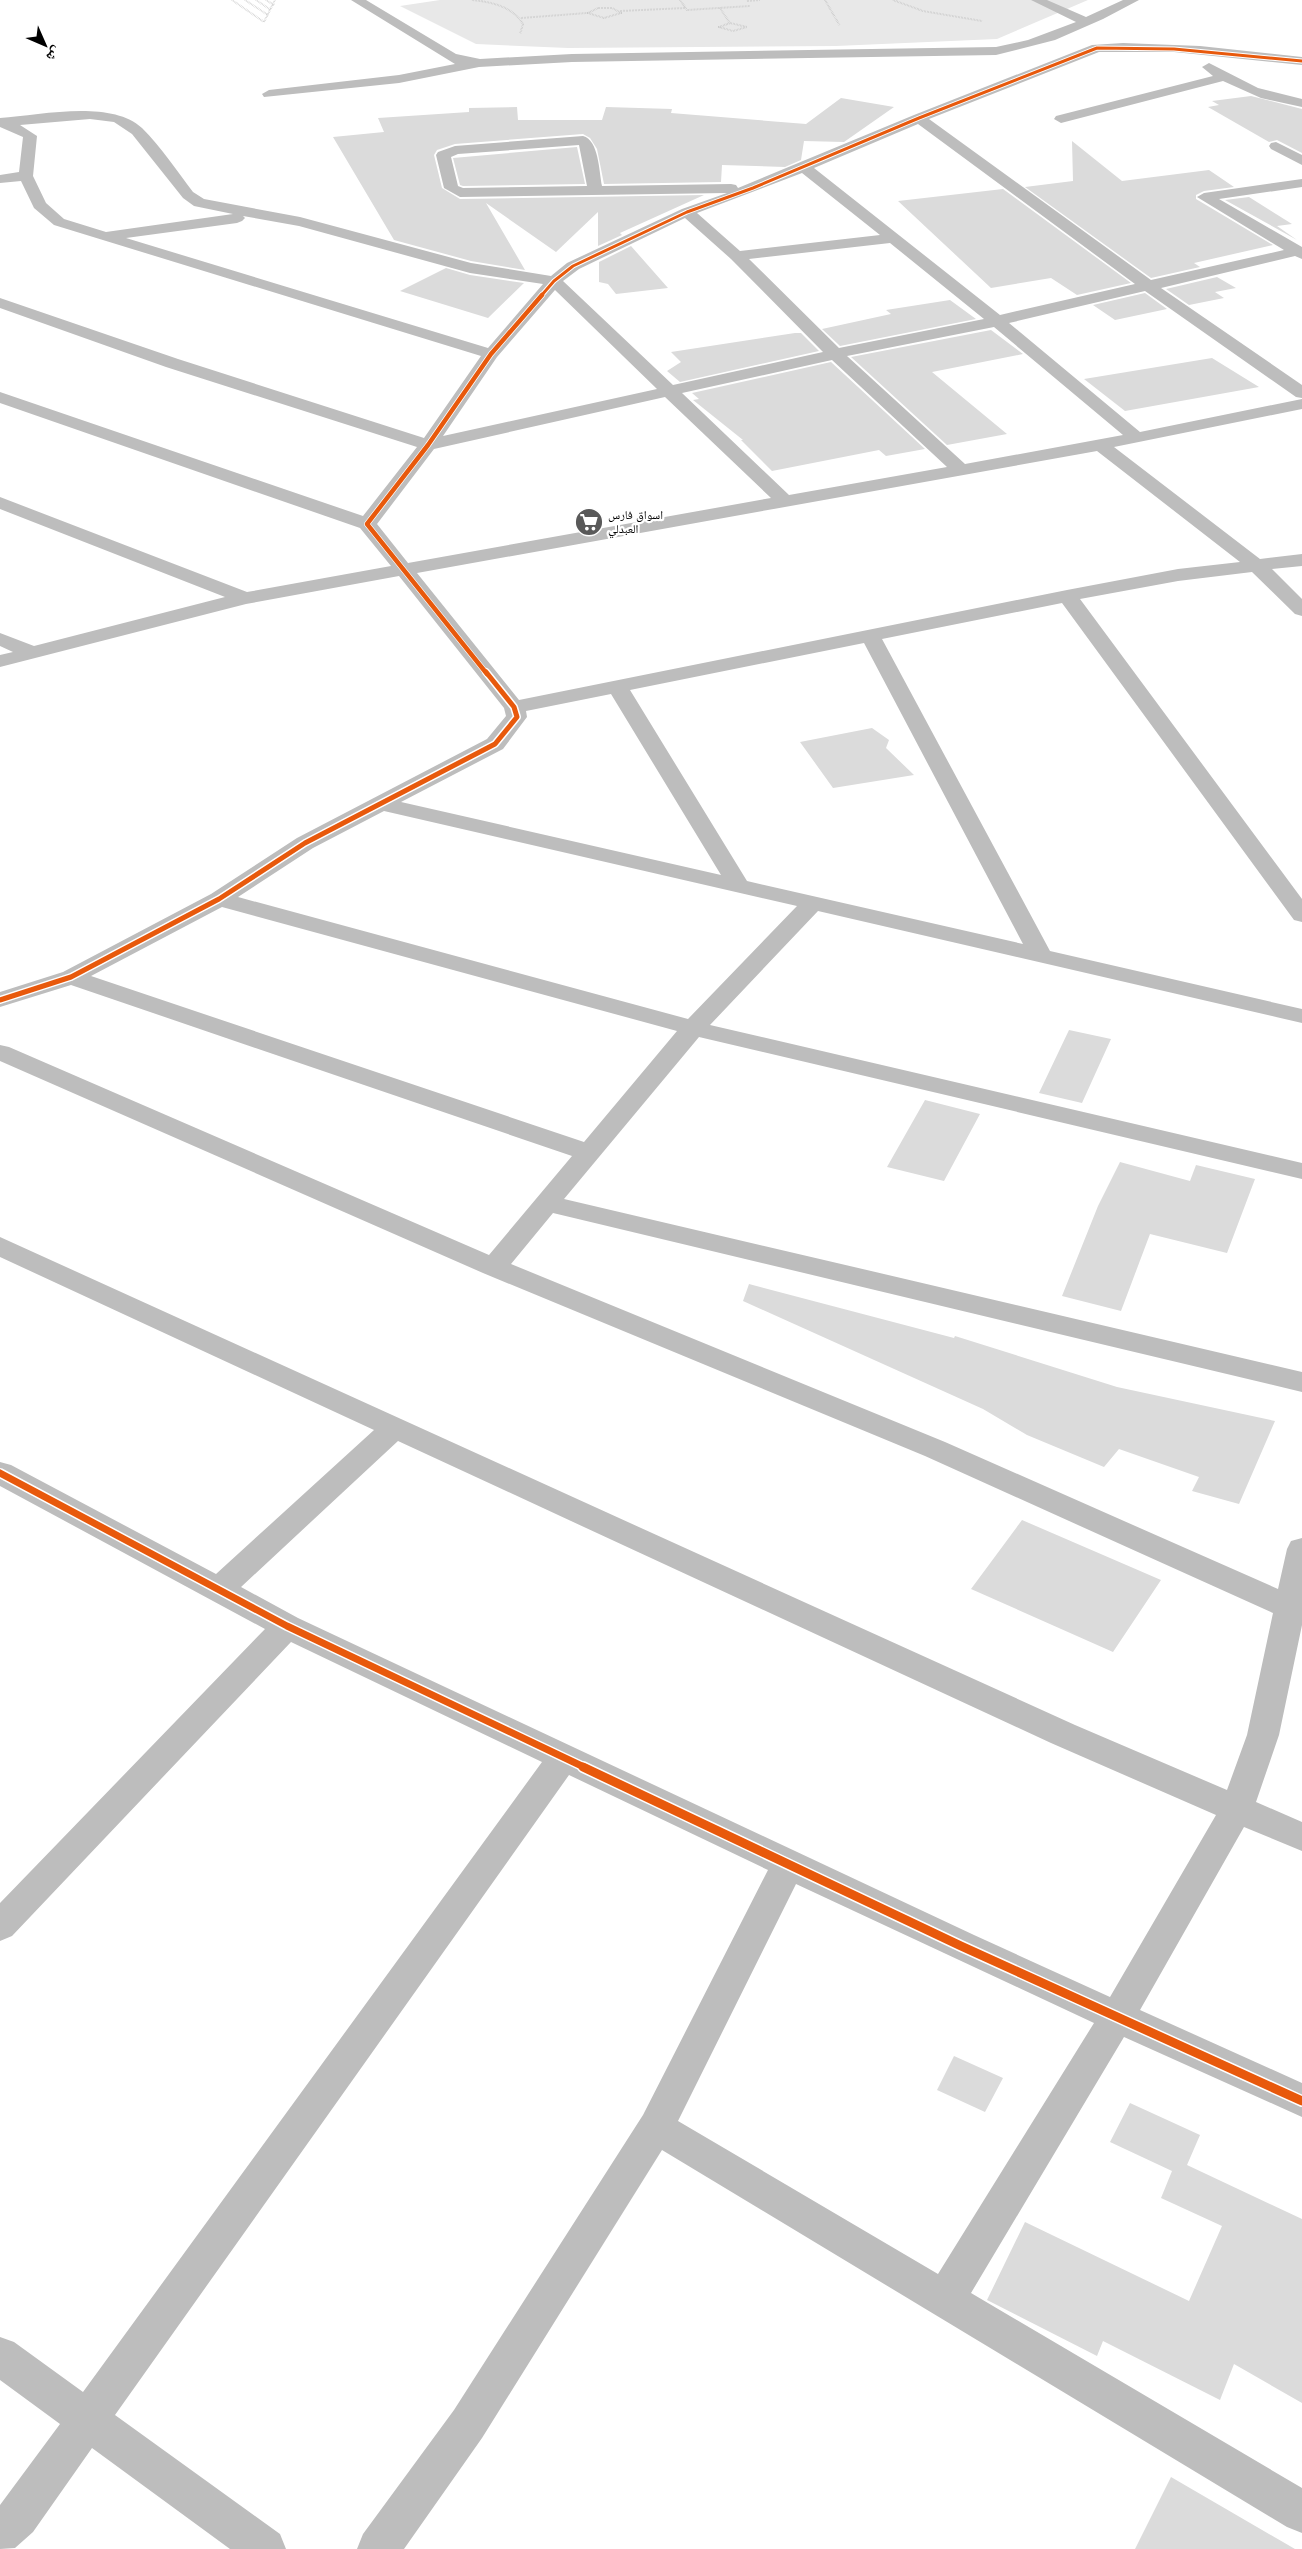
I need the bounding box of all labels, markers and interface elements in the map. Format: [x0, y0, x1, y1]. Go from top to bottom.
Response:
north arrow [20, 20, 70, 70]
text: ش [42, 43, 66, 66]
supermarket icon: اسواق فارس العبدلي [574, 507, 604, 537]
place label: اسواق فارس العبدلي [608, 507, 663, 539]

